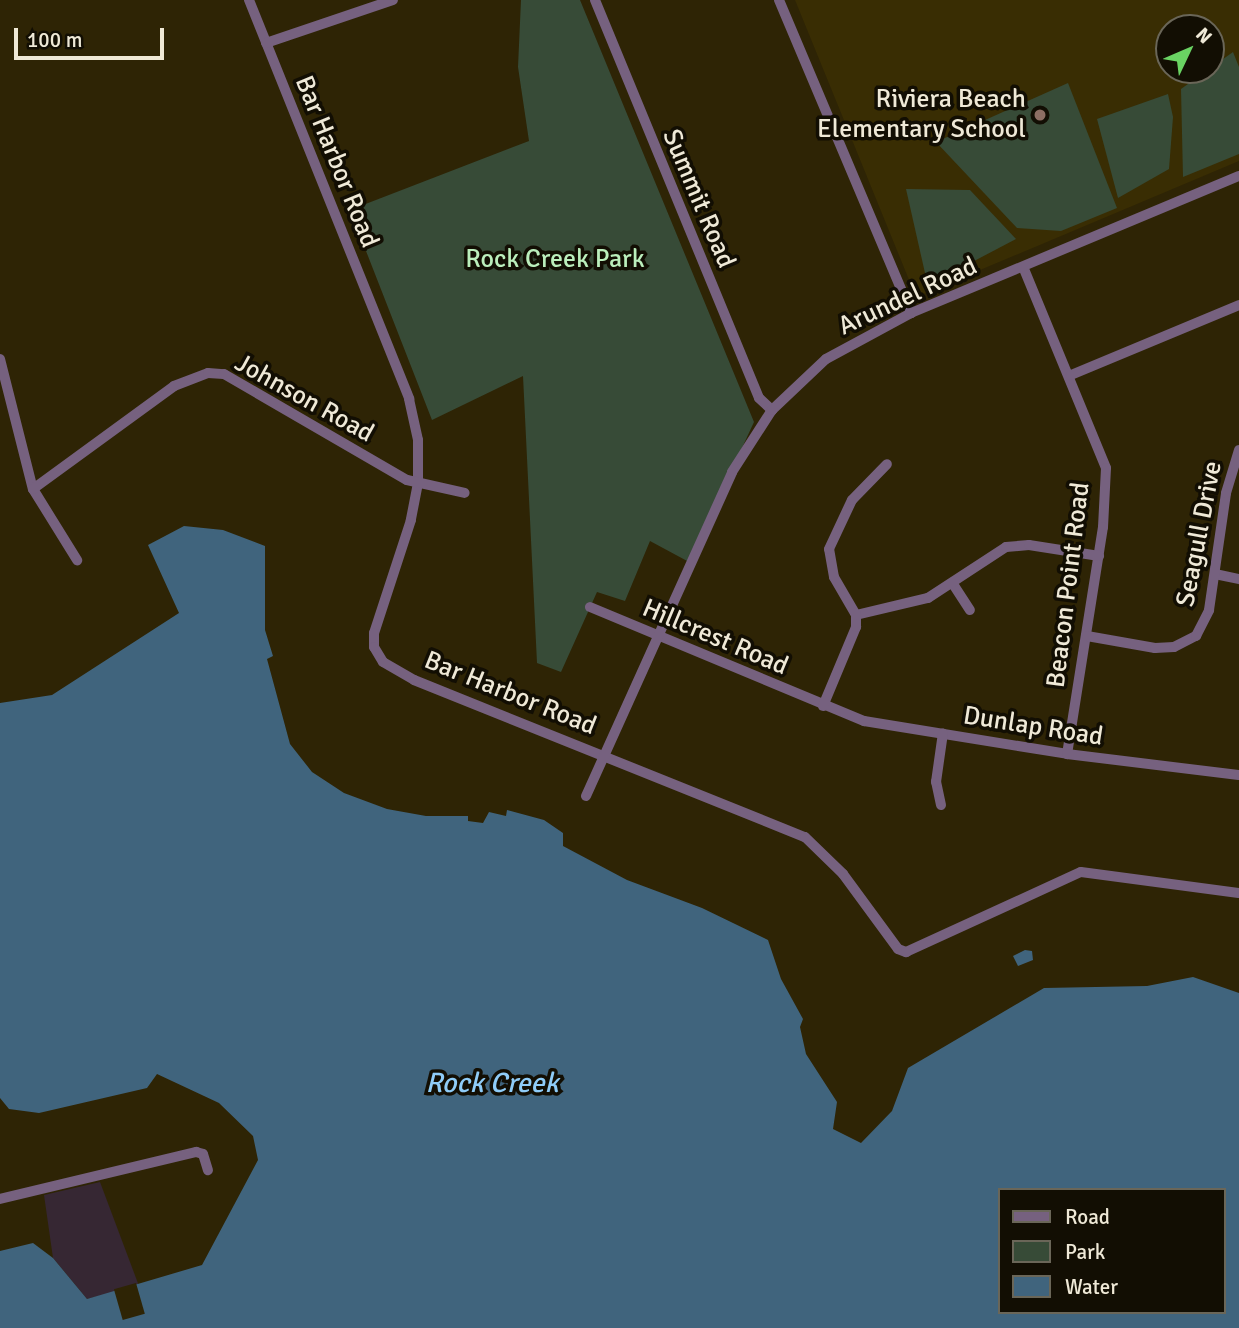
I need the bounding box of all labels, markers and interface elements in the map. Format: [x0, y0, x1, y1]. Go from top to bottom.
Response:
scale bar [18, 14, 168, 58]
north arrow [1155, 14, 1225, 84]
text: N [1190, 23, 1217, 49]
text: 100 m [27, 27, 82, 53]
street label: Bar Harbor Road [287, 71, 385, 253]
place label: Riviera Beach Elementary School [817, 84, 1026, 146]
marker: Riviera Beach Elementary School [1032, 107, 1048, 123]
street label: Summit Road [655, 125, 741, 273]
park label: Rock Creek Park [465, 244, 645, 276]
street label: Arundel Road [834, 251, 982, 343]
street label: Johnson Road [229, 348, 379, 450]
street label: Seagull Drive [1171, 459, 1229, 609]
street label: Beacon Point Road [1041, 481, 1097, 689]
street label: Hillcrest Road [637, 593, 793, 683]
street label: Bar Harbor Road [419, 645, 601, 743]
street label: Dunlap Road [961, 701, 1105, 753]
water label: Rock Creek [425, 1066, 559, 1100]
legend [998, 1188, 1225, 1314]
text: Road [1065, 1204, 1110, 1230]
text: Park [1065, 1239, 1105, 1265]
text: Water [1065, 1274, 1118, 1300]

